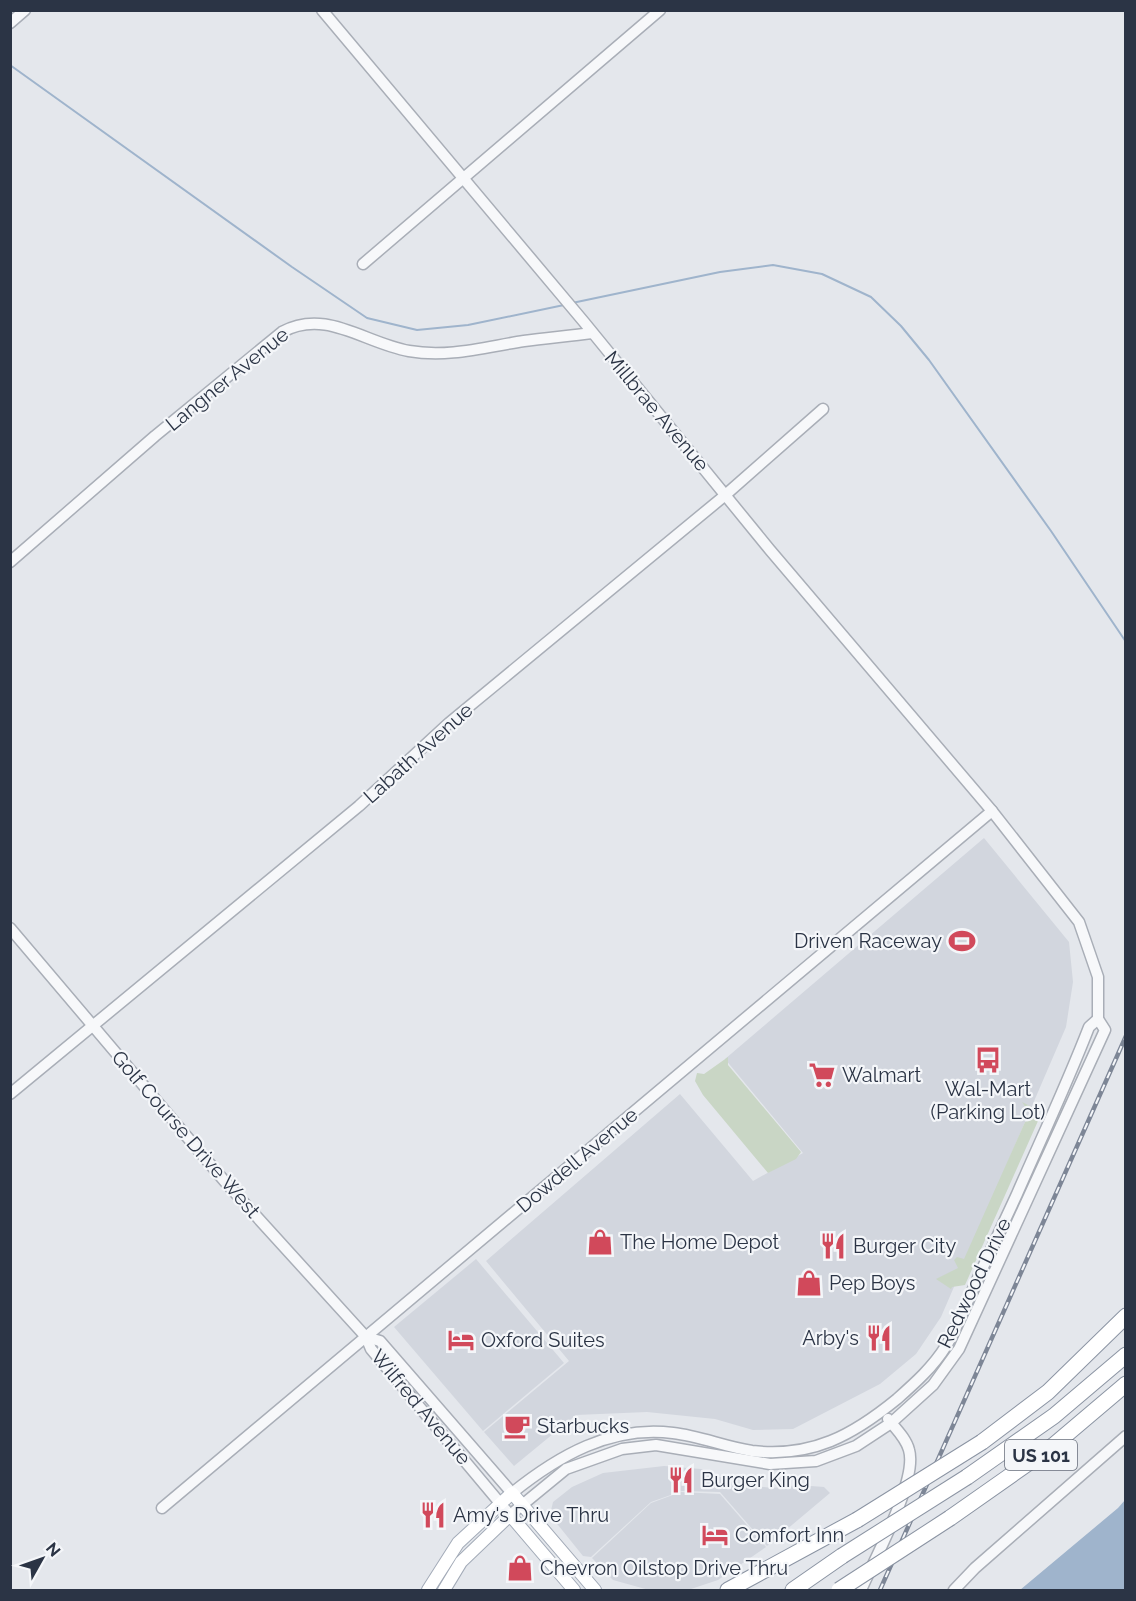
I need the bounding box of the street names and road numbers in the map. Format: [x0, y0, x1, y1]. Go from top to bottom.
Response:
street label: Langner Avenue [161, 322, 294, 436]
street label: Millbrae Avenue [600, 346, 714, 476]
street label: Labath Avenue [358, 697, 478, 808]
street label: Golf Course Drive West [107, 1045, 265, 1223]
street label: Dowdell Avenue [511, 1102, 643, 1218]
street label: Redwood Drive [932, 1214, 1016, 1352]
street label: Wilfred Avenue [366, 1345, 476, 1470]
road number: US 101 [1005, 1440, 1077, 1470]

